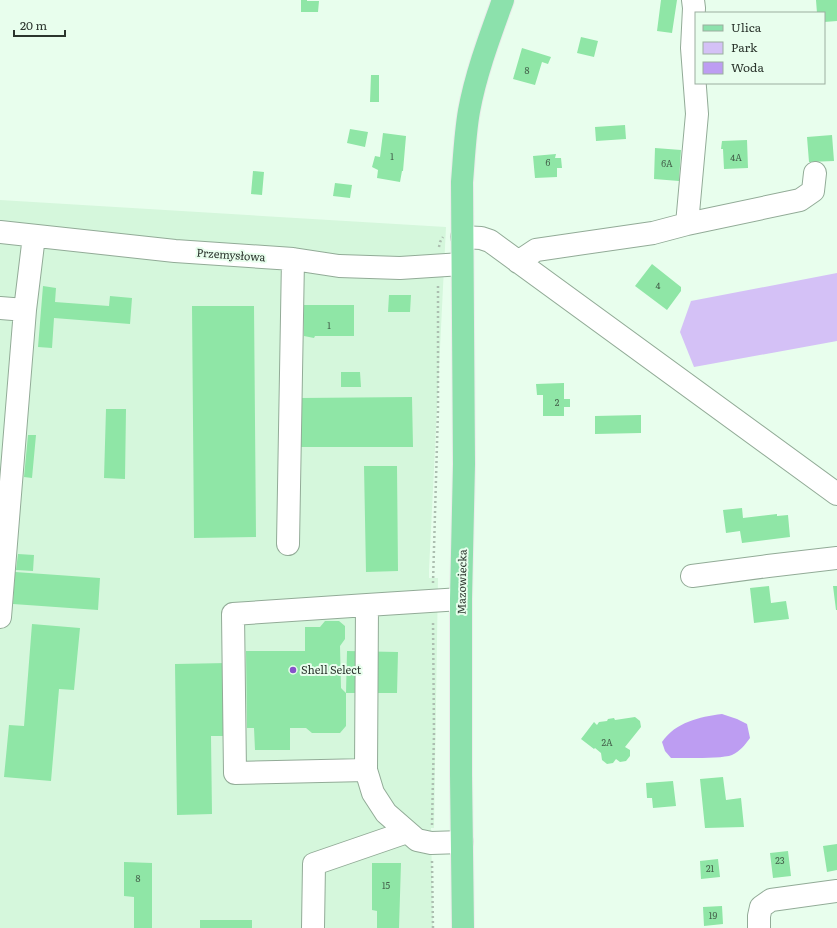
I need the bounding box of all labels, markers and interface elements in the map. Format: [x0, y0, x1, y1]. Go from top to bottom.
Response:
scale bar [14, 12, 65, 38]
legend [695, 12, 825, 84]
text: 20 m [20, 16, 47, 34]
text: Ulica [731, 18, 762, 36]
text: Park [731, 38, 758, 56]
text: Woda [731, 58, 764, 76]
house number: 8 [525, 63, 530, 77]
house number: 1 [390, 149, 394, 163]
house number: 4A [730, 150, 742, 164]
house number: 6 [546, 155, 551, 169]
house number: 6A [661, 156, 673, 170]
street label: Przemysłowa [196, 244, 266, 264]
house number: 4 [656, 278, 661, 292]
house number: 1 [327, 318, 331, 332]
house number: 2 [555, 395, 560, 409]
street label: Mazowiecka [452, 549, 470, 615]
place label: Shell Select [301, 661, 362, 677]
marker: Shell Select [288, 665, 298, 675]
house number: 2A [601, 735, 613, 749]
house number: 23 [775, 853, 785, 867]
house number: 21 [706, 861, 714, 875]
house number: 8 [136, 871, 141, 885]
house number: 15 [382, 878, 391, 892]
house number: 19 [709, 908, 717, 922]

